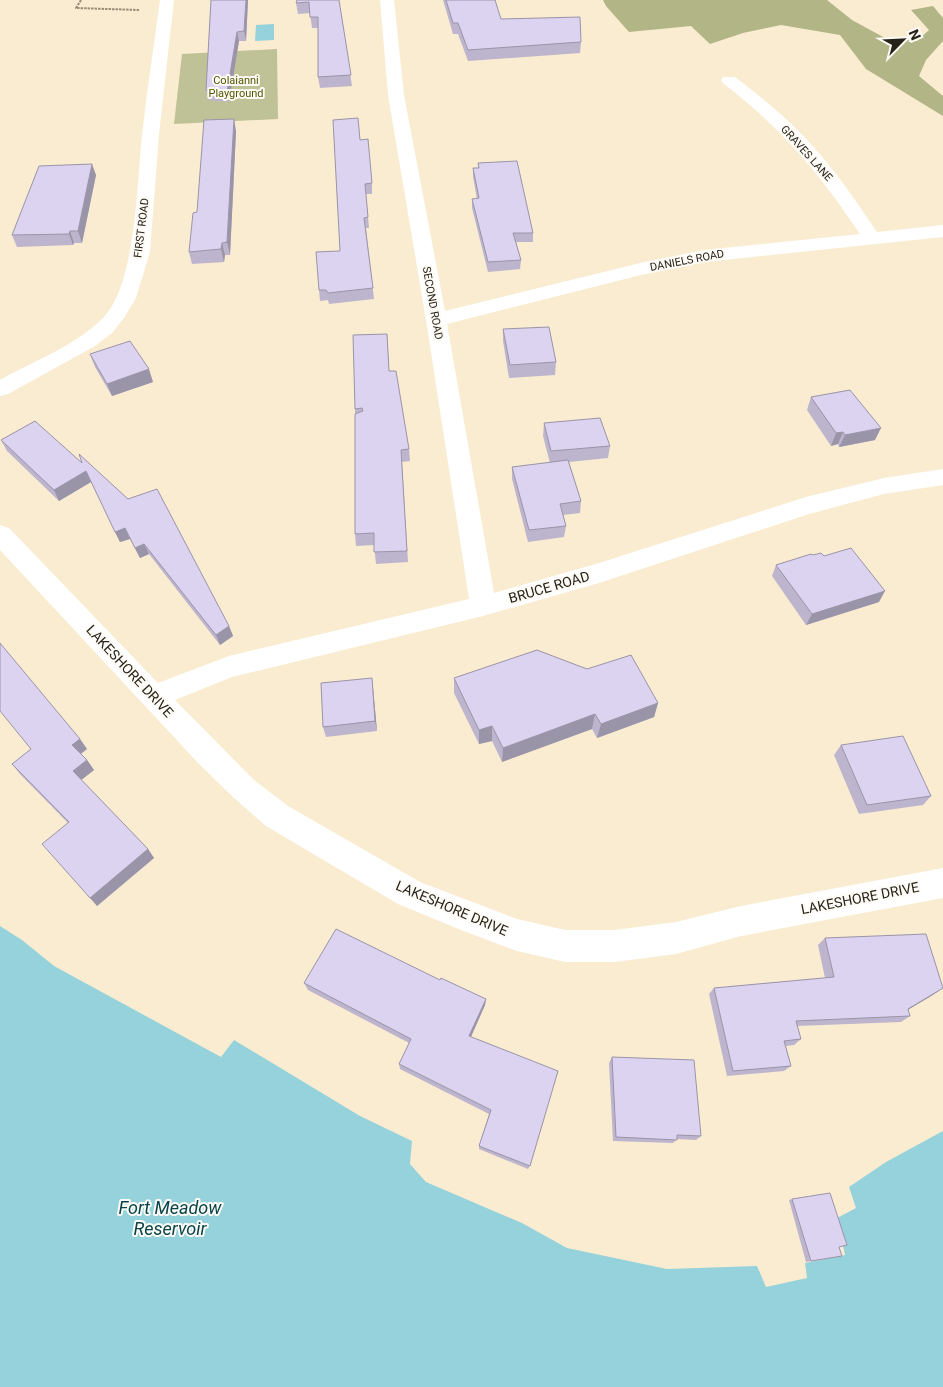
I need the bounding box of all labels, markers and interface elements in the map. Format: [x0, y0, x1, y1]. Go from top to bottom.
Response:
north arrow [878, 15, 928, 65]
text: N [906, 27, 924, 42]
park label: Colaianni Playground [208, 74, 264, 100]
street label: GRAVES LANE [778, 123, 835, 184]
street label: FIRST ROAD [131, 197, 152, 259]
street label: DANIELS ROAD [649, 247, 725, 274]
street label: SECOND ROAD [420, 266, 445, 341]
street label: BRUCE ROAD [507, 568, 591, 606]
street label: LAKESHORE DRIVE [83, 622, 177, 720]
street label: LAKESHORE DRIVE [394, 877, 510, 939]
street label: LAKESHORE DRIVE [800, 879, 920, 917]
water label: Fort Meadow Reservoir [119, 1197, 222, 1239]

